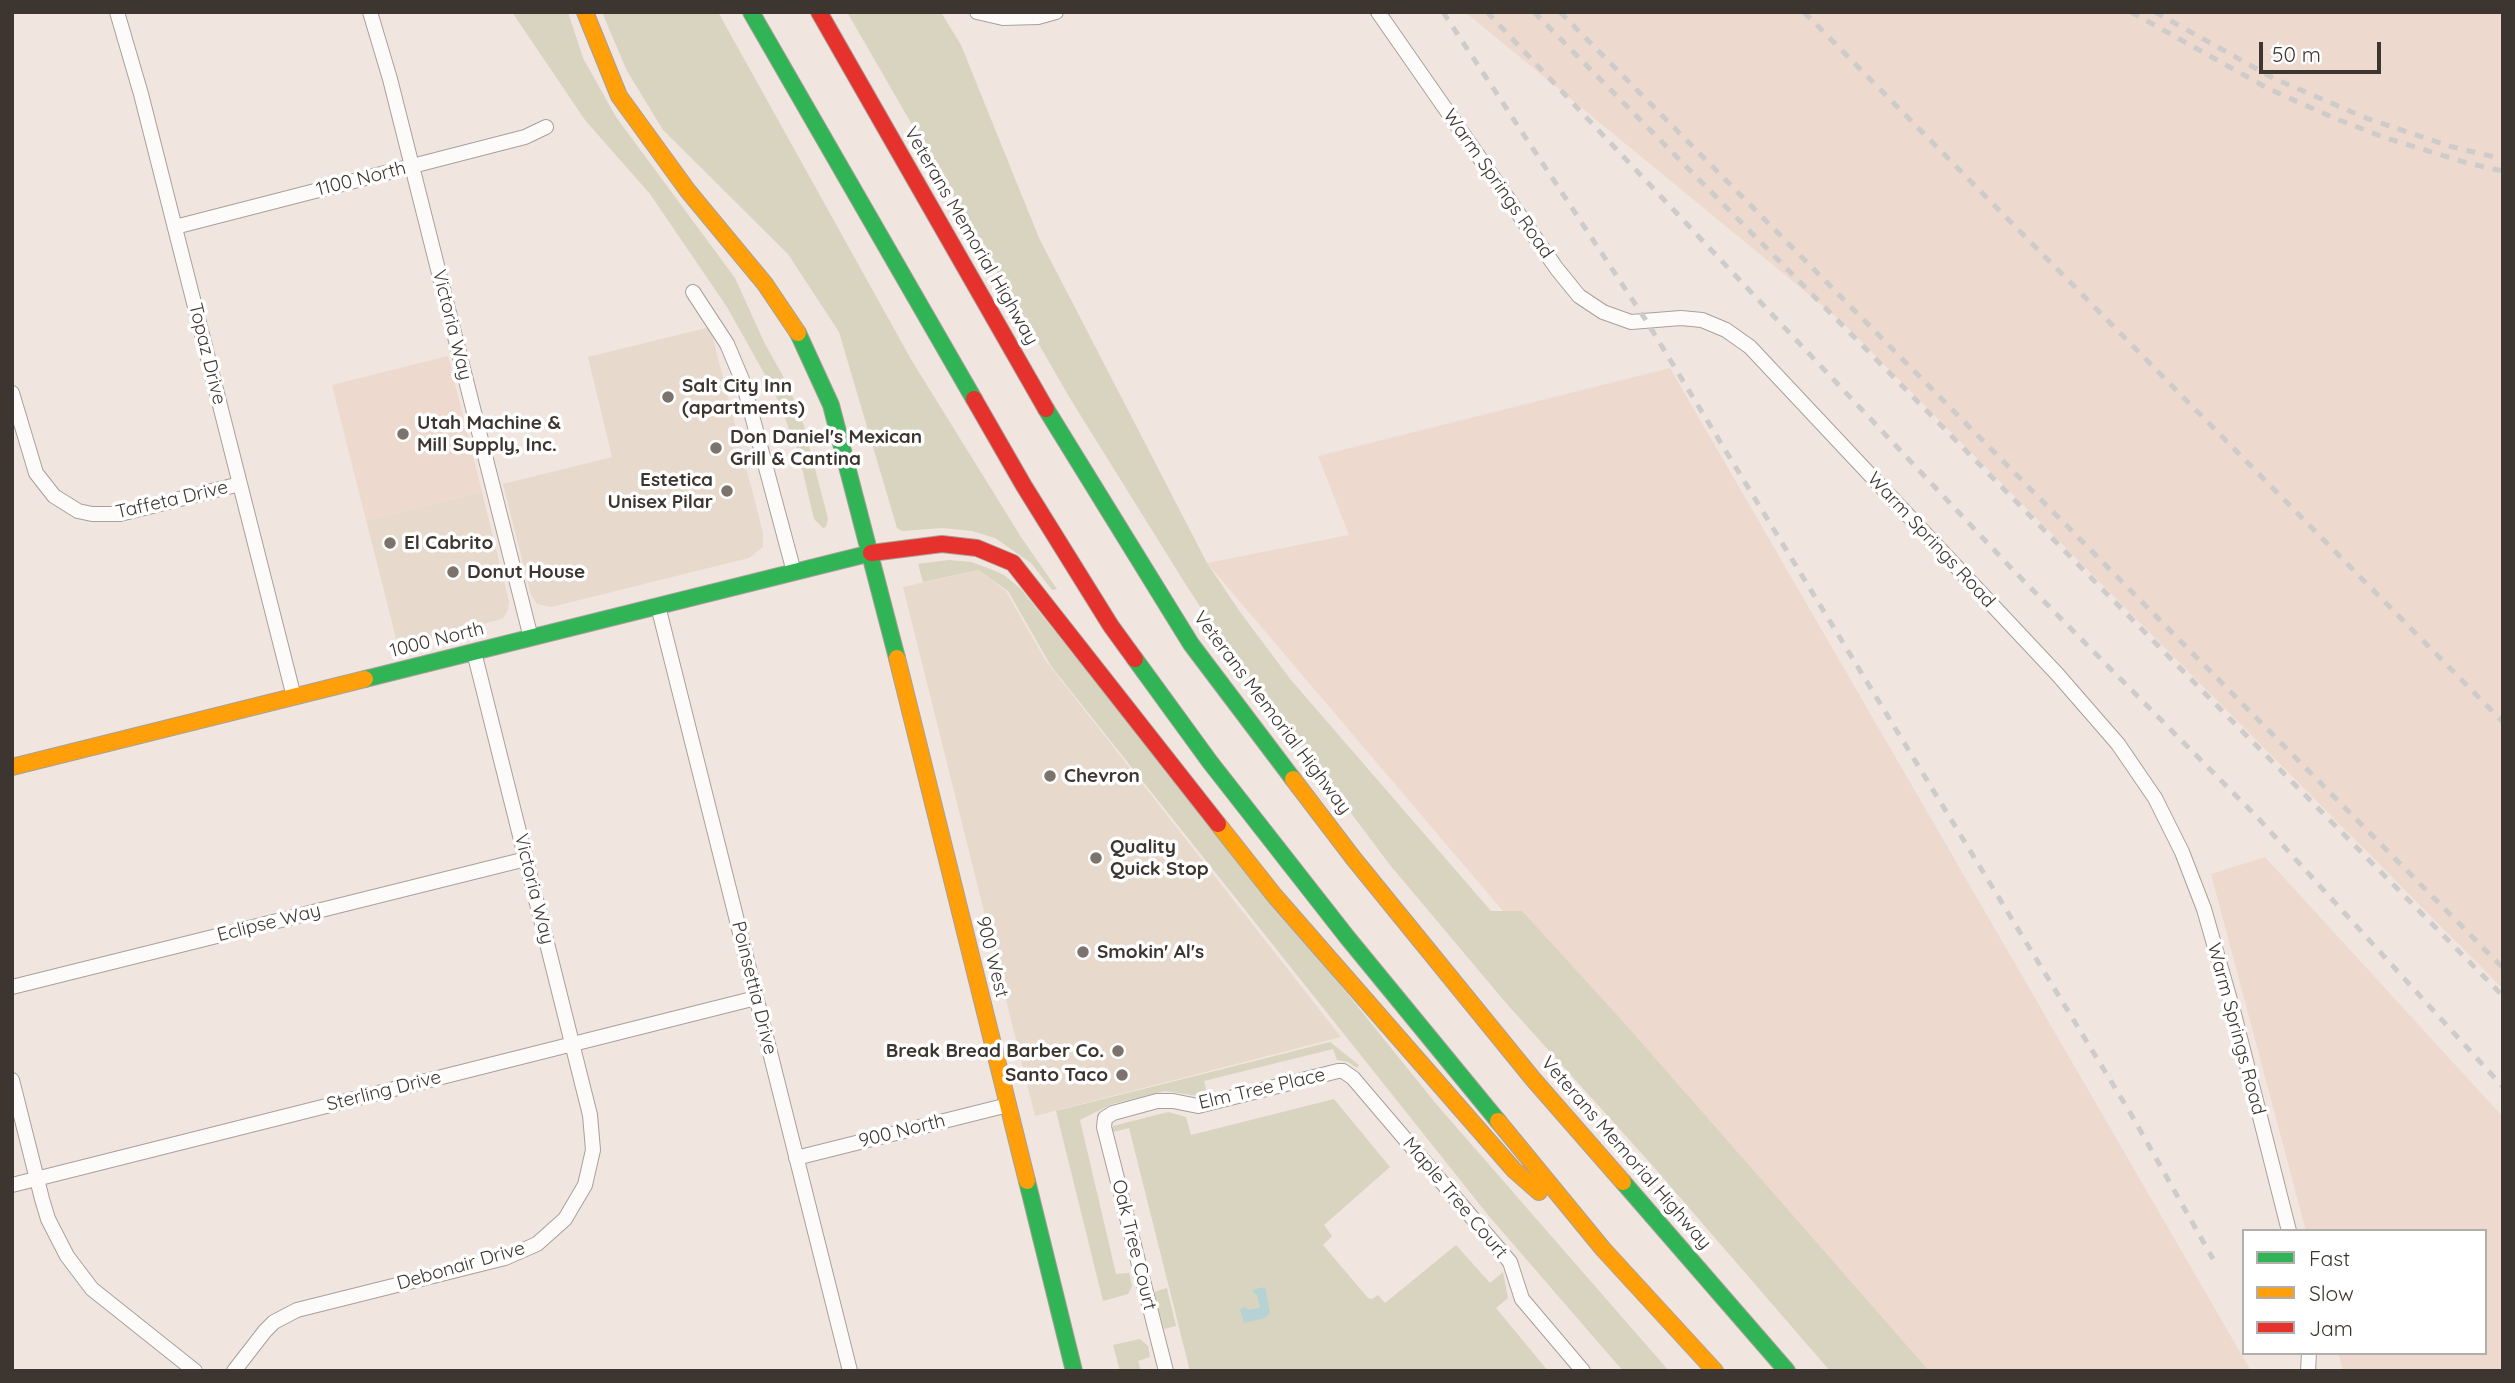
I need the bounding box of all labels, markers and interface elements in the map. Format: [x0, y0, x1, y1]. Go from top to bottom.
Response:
scale bar [2263, 28, 2386, 72]
text: 50 m [2272, 41, 2321, 67]
street label: Warm Springs Road [1438, 105, 1558, 263]
street label: Veterans Memorial Highway [899, 123, 1043, 349]
street label: 1100 North [314, 157, 408, 201]
street label: Victoria Way [427, 267, 477, 383]
street label: Topaz Drive [183, 301, 231, 407]
place label: Salt City Inn (apartments) [682, 375, 805, 419]
marker: Salt City Inn (apartments) [660, 389, 676, 405]
place label: Utah Machine & Mill Supply, Inc. [417, 412, 561, 456]
marker: Utah Machine & Mill Supply, Inc. [395, 426, 411, 442]
place label: Don Daniel's Mexican Grill & Cantina [730, 426, 922, 470]
marker: Don Daniel's Mexican Grill & Cantina [708, 440, 724, 456]
street label: Warm Springs Road [1862, 468, 2000, 612]
place label: Estetica Unisex Pilar [608, 469, 713, 513]
street label: Taffeta Drive [114, 476, 230, 524]
marker: Estetica Unisex Pilar [719, 483, 735, 499]
place label: El Cabrito [404, 532, 493, 554]
marker: El Cabrito [382, 535, 398, 551]
place label: Donut House [467, 561, 585, 583]
marker: Donut House [445, 564, 461, 580]
street label: Veterans Memorial Highway [1188, 607, 1356, 819]
street label: 1000 North [388, 617, 486, 663]
place label: Chevron [1064, 765, 1140, 787]
marker: Chevron [1042, 768, 1058, 784]
street label: Victoria Way [509, 831, 559, 947]
place label: Quality Quick Stop [1110, 836, 1209, 880]
marker: Quality Quick Stop [1088, 850, 1104, 866]
street label: Eclipse Way [215, 899, 323, 947]
street label: 900 West [971, 914, 1013, 1000]
street label: Poinsettia Drive [726, 919, 782, 1057]
place label: Smokin' Al's [1097, 941, 1204, 963]
street label: Warm Springs Road [2202, 941, 2270, 1117]
marker: Smokin' Al's [1075, 944, 1091, 960]
place label: Break Bread Barber Co. [886, 1040, 1104, 1062]
marker: Break Bread Barber Co. [1110, 1043, 1126, 1059]
street label: Veterans Memorial Highway [1536, 1052, 1716, 1254]
street label: Elm Tree Place [1196, 1063, 1328, 1115]
place label: Santo Taco [1005, 1064, 1108, 1086]
street label: Sterling Drive [324, 1066, 444, 1116]
marker: Santo Taco [1114, 1067, 1130, 1083]
street label: 900 North [856, 1109, 948, 1153]
street label: Maple Tree Court [1398, 1133, 1512, 1263]
street label: Oak Tree Court [1107, 1177, 1161, 1313]
legend [2242, 1229, 2487, 1355]
street label: Debonair Drive [394, 1237, 528, 1295]
text: Fast [2309, 1245, 2350, 1271]
text: Slow [2309, 1280, 2354, 1306]
text: Jam [2309, 1315, 2353, 1341]

